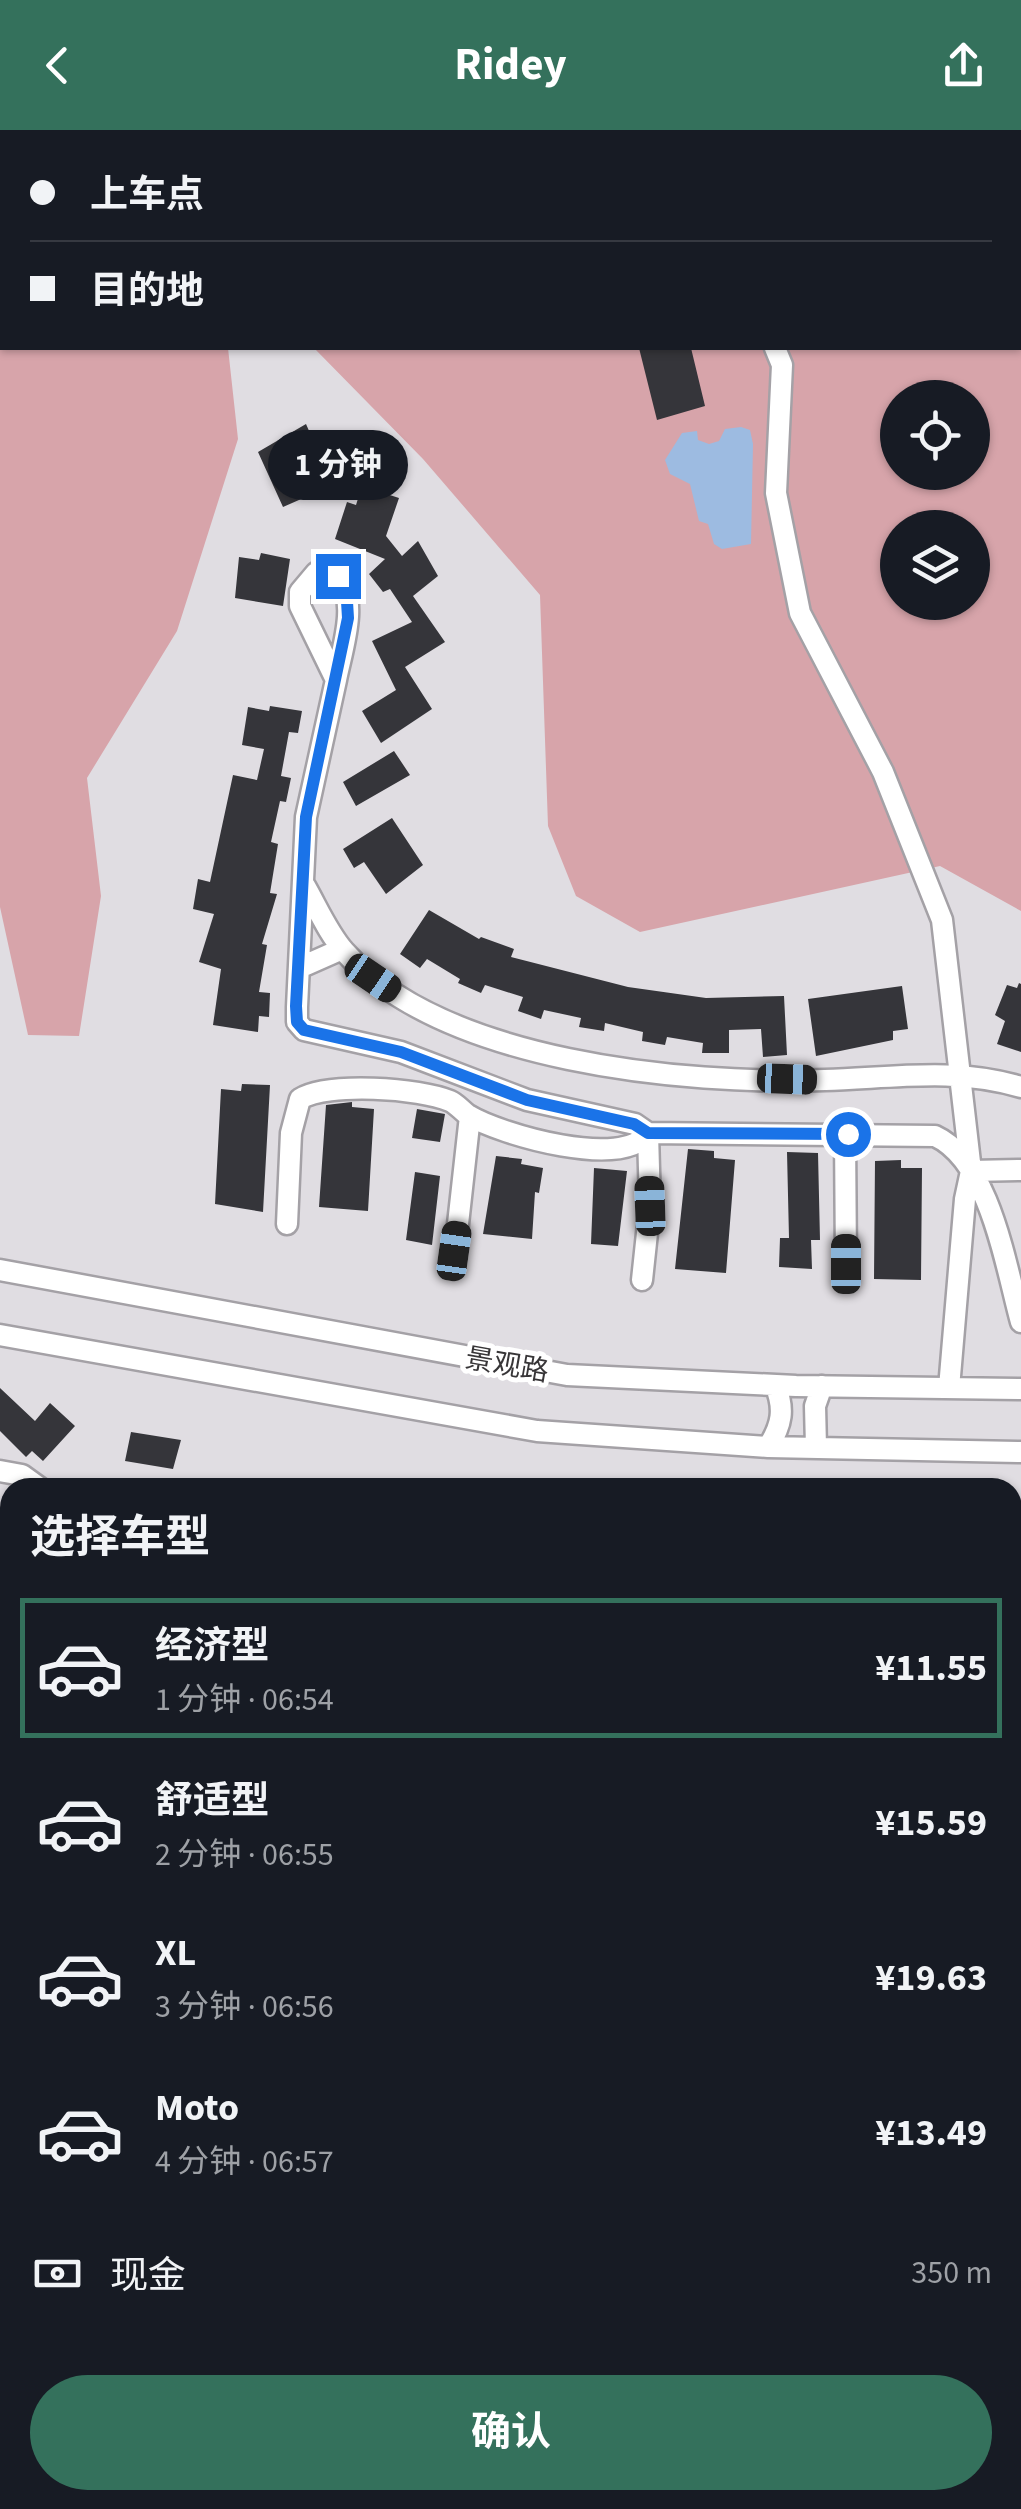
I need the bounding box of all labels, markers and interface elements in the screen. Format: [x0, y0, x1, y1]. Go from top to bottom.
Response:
text: Ridey [454, 33, 567, 97]
icon: back [30, 38, 85, 93]
icon: share [936, 38, 991, 93]
text: 上车点 [90, 168, 204, 222]
text: 目的地 [90, 264, 204, 318]
map controls [880, 380, 990, 620]
button: locate [880, 380, 990, 490]
callout: 1 分钟 [268, 431, 408, 501]
text: 1 分钟 [294, 442, 382, 488]
button: layers [880, 510, 990, 620]
route end [316, 554, 361, 599]
car [340, 949, 406, 1007]
car [756, 1063, 818, 1095]
route start [826, 1112, 871, 1157]
car [634, 1175, 666, 1237]
car [435, 1219, 473, 1283]
car [831, 1234, 861, 1294]
street label: 景观路 [462, 1338, 552, 1392]
text: 选择车型 [30, 1506, 210, 1570]
text: 经济型 [155, 1619, 269, 1673]
icon: car [35, 1623, 125, 1713]
text: ¥11.55 [875, 1641, 987, 1695]
text: 1 分钟 · 06:54 [155, 1677, 334, 1723]
text: 舒适型 [155, 1774, 269, 1828]
icon: car [35, 1778, 125, 1868]
text: ¥15.59 [875, 1796, 987, 1850]
text: 2 分钟 · 06:55 [155, 1832, 334, 1878]
text: XL [155, 1926, 196, 1980]
icon: car [35, 1933, 125, 2023]
text: ¥19.63 [875, 1951, 987, 2005]
text: 3 分钟 · 06:56 [155, 1984, 334, 2030]
text: Moto [155, 2081, 239, 2135]
icon: car [35, 2088, 125, 2178]
text: ¥13.49 [875, 2106, 987, 2160]
text: 4 分钟 · 06:57 [155, 2139, 334, 2185]
icon: cash [30, 2246, 85, 2301]
text: 现金 [110, 2249, 186, 2303]
text: 350 m [911, 2250, 992, 2296]
button: 确认 [30, 2375, 992, 2490]

